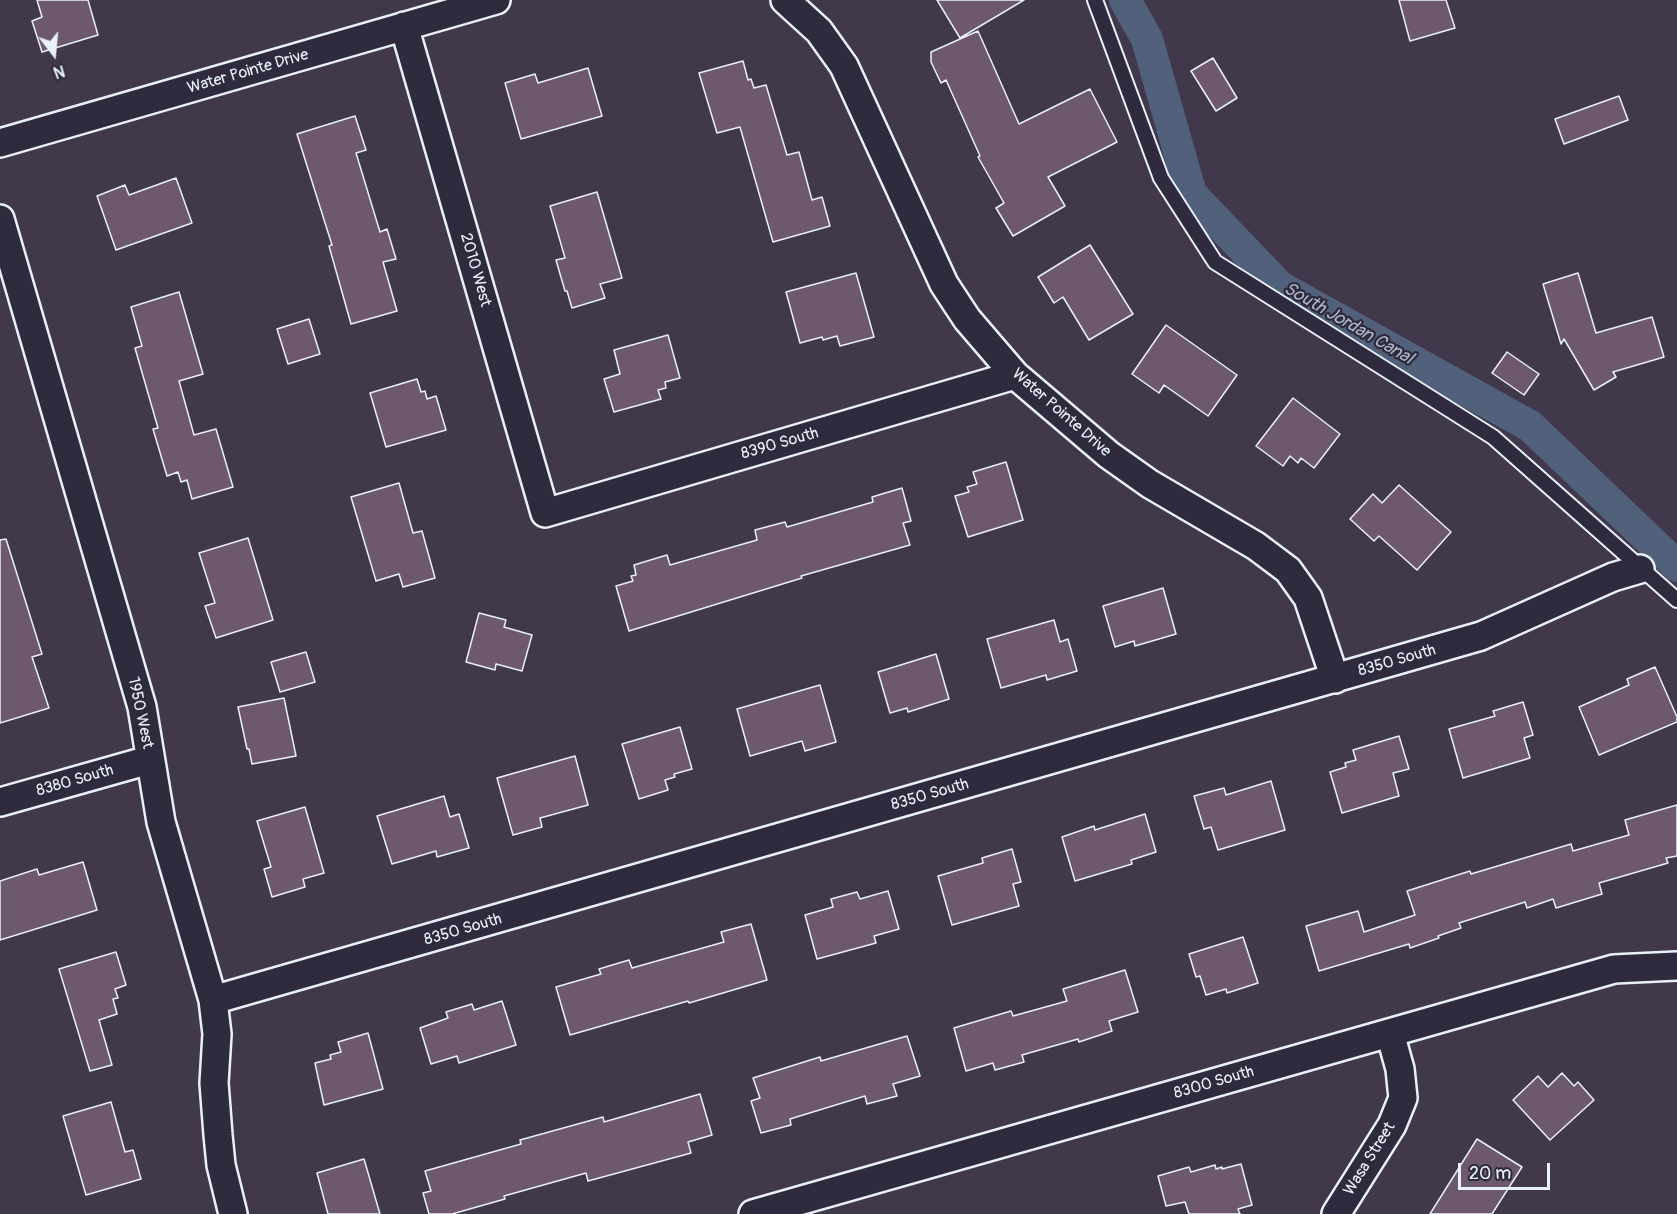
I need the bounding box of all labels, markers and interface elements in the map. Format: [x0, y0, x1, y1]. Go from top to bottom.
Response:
north arrow [24, 24, 84, 84]
street label: Water Pointe Drive [185, 46, 311, 98]
text: N [51, 60, 67, 82]
street label: 2010 West [455, 231, 495, 309]
water label: South Jordan Canal [1280, 278, 1416, 370]
street label: Water Pointe Drive [1007, 365, 1115, 461]
street label: 8390 South [739, 424, 821, 464]
street label: 8350 South [1356, 641, 1438, 681]
street label: 1950 West [123, 675, 157, 751]
street label: 8380 South [34, 761, 116, 801]
street label: 8350 South [889, 775, 971, 815]
street label: 8350 South [422, 910, 504, 950]
street label: 8300 South [1172, 1062, 1256, 1104]
street label: Wasa Street [1340, 1119, 1400, 1199]
scale bar [1461, 1151, 1552, 1189]
text: 20 m [1469, 1162, 1511, 1185]

